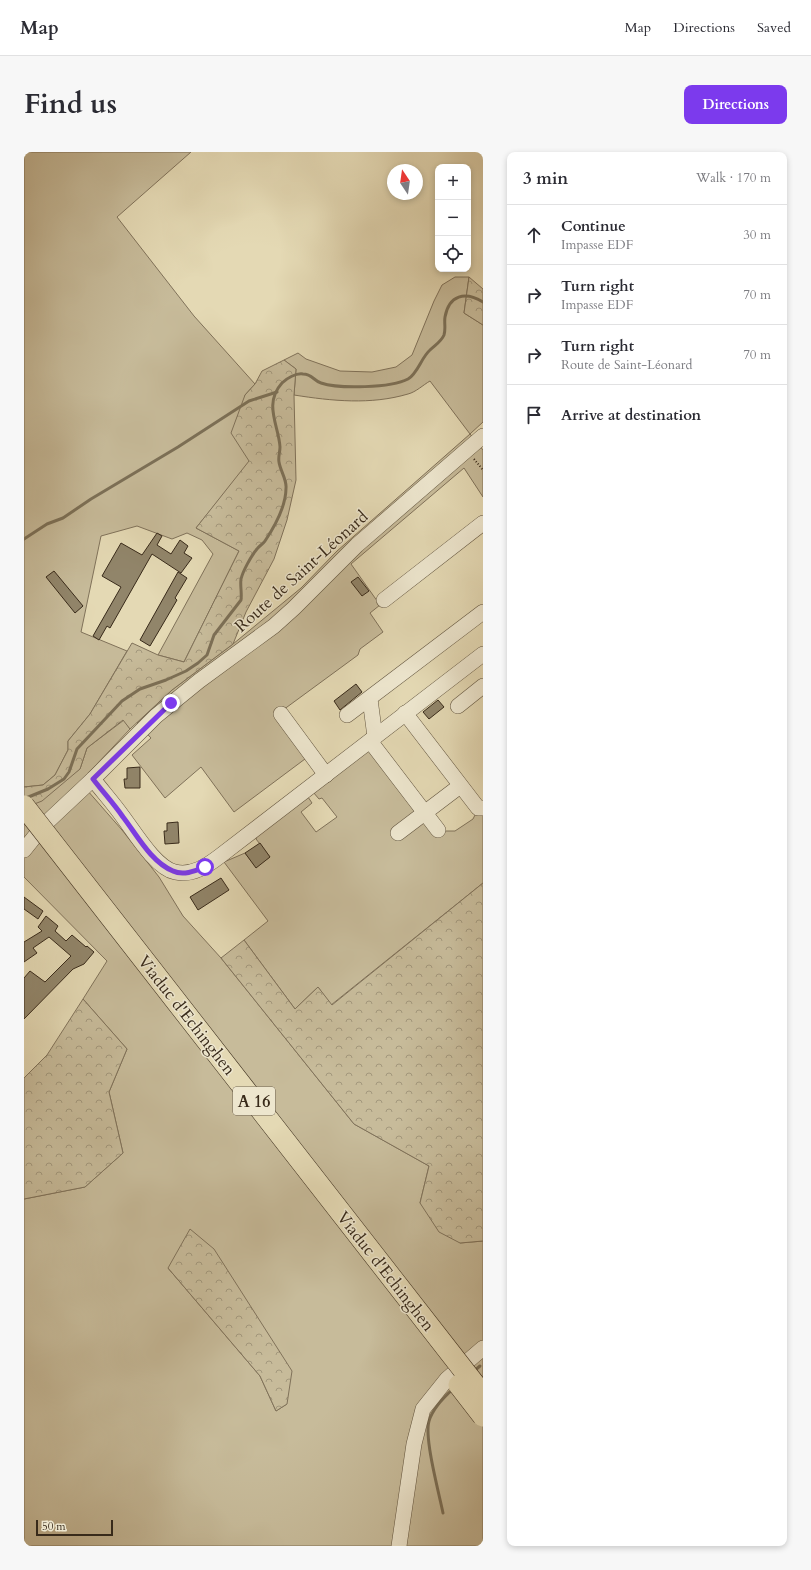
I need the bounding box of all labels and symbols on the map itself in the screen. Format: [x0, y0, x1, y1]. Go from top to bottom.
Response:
north arrow [387, 164, 423, 200]
street label: Route de Saint-Léonard [230, 505, 373, 637]
route end [162, 694, 180, 712]
route start [196, 858, 214, 876]
street label: Viaduc d'Echinghen [132, 951, 241, 1080]
road number: A 16 [233, 1087, 275, 1115]
street label: Viaduc d'Echinghen [331, 1207, 440, 1336]
scale bar [36, 1518, 113, 1537]

